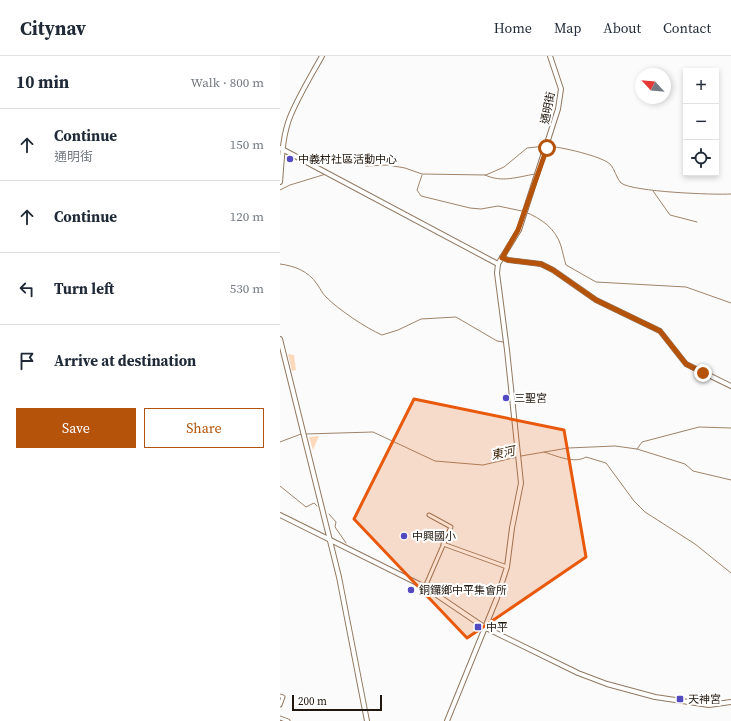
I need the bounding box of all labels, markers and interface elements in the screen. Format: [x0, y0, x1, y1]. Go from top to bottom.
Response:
text: Citynav [20, 15, 86, 41]
text: Home [494, 18, 532, 38]
text: Map [554, 18, 581, 38]
text: About [603, 18, 641, 38]
text: Contact [663, 18, 711, 38]
north arrow [635, 68, 671, 104]
map controls [683, 68, 719, 176]
button: + [683, 68, 719, 104]
text: 10 min [16, 70, 69, 94]
text: Walk · 800 m [191, 74, 264, 91]
street label: 通明街 [537, 90, 559, 126]
button: − [683, 104, 719, 140]
text: Continue [54, 125, 117, 146]
icon: ahead [16, 134, 38, 156]
text: 150 m [230, 136, 264, 153]
route start [538, 139, 556, 157]
button: locate [683, 140, 719, 176]
text: 通明街 [54, 148, 93, 165]
place label: 中義村社區活動中心 [298, 152, 397, 167]
marker: 中義村社區活動中心 [285, 154, 295, 164]
icon: ahead [16, 206, 38, 228]
text: Continue [54, 206, 117, 227]
text: 120 m [230, 208, 264, 225]
icon: left [16, 278, 38, 300]
text: Turn left [54, 278, 114, 299]
text: 530 m [230, 280, 264, 297]
icon: arrive [16, 350, 38, 372]
text: Arrive at destination [54, 350, 196, 371]
route end [694, 364, 712, 382]
place label: 三聖宮 [514, 391, 547, 406]
marker: 三聖宮 [501, 393, 511, 403]
button: Save [16, 408, 136, 448]
button: Share [144, 408, 264, 448]
water label: 東河 [490, 442, 518, 463]
place label: 中興國小 [412, 529, 456, 544]
marker: 中興國小 [399, 531, 409, 541]
place label: 銅鑼鄉中平集會所 [419, 583, 507, 598]
marker: 銅鑼鄉中平集會所 [406, 585, 416, 595]
place label: 中平 [486, 620, 508, 635]
marker: 中平 [473, 622, 483, 632]
place label: 天神宮 [688, 692, 721, 707]
scale bar [292, 693, 382, 712]
text: 200 m [298, 694, 327, 709]
marker: 天神宮 [675, 694, 685, 704]

